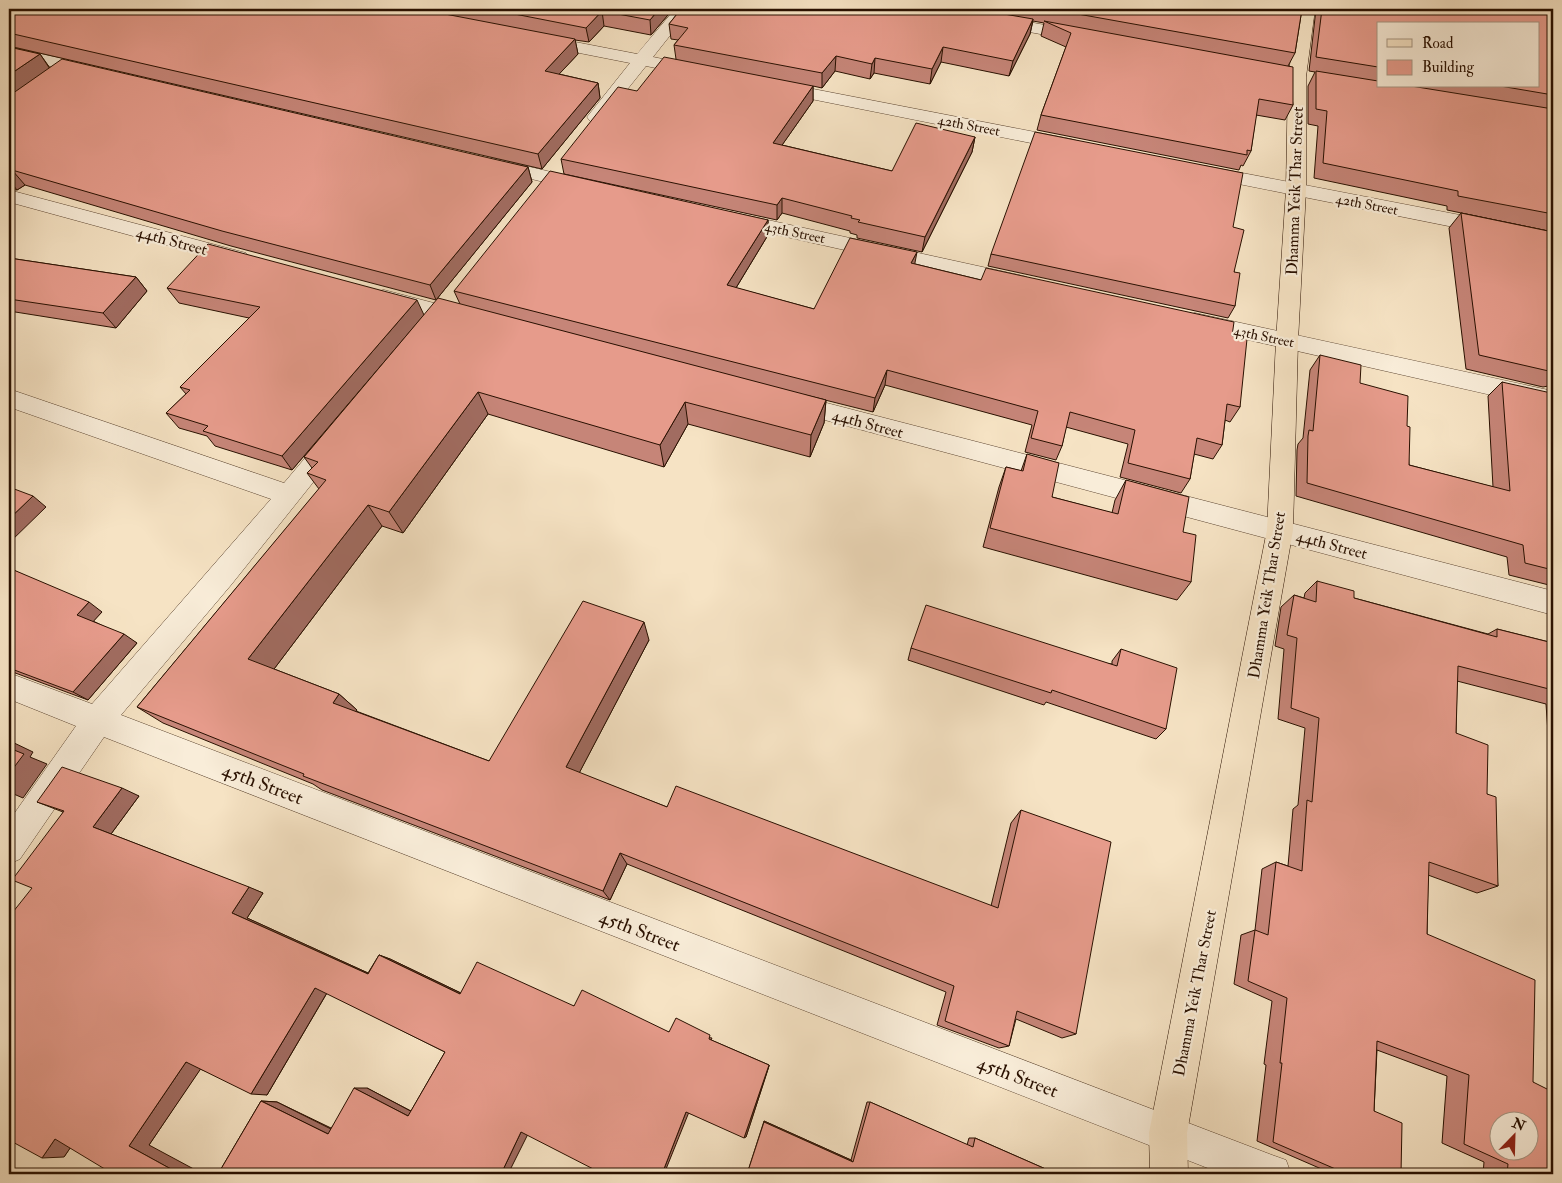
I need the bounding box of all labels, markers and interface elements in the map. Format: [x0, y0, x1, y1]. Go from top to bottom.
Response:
legend [1377, 22, 1540, 88]
text: Road [1422, 34, 1454, 53]
text: Building [1422, 58, 1474, 77]
street label: Dhamma Yeik Thar Street [1282, 106, 1308, 276]
street label: 42th Street [936, 111, 1002, 140]
street label: 42th Street [1334, 190, 1400, 219]
street label: 43th Street [763, 218, 827, 247]
street label: 44th Street [134, 222, 209, 260]
street label: 43th Street [1232, 322, 1296, 351]
street label: 44th Street [830, 405, 905, 443]
street label: Dhamma Yeik Thar Street [1244, 510, 1290, 680]
street label: 44th Street [1294, 526, 1369, 564]
street label: 45th Street [219, 758, 306, 810]
street label: 45th Street [596, 905, 683, 957]
street label: Dhamma Yeik Thar Street [1169, 908, 1221, 1078]
street label: 45th Street [974, 1051, 1061, 1103]
north arrow [1490, 1110, 1540, 1160]
text: N [1509, 1114, 1528, 1135]

